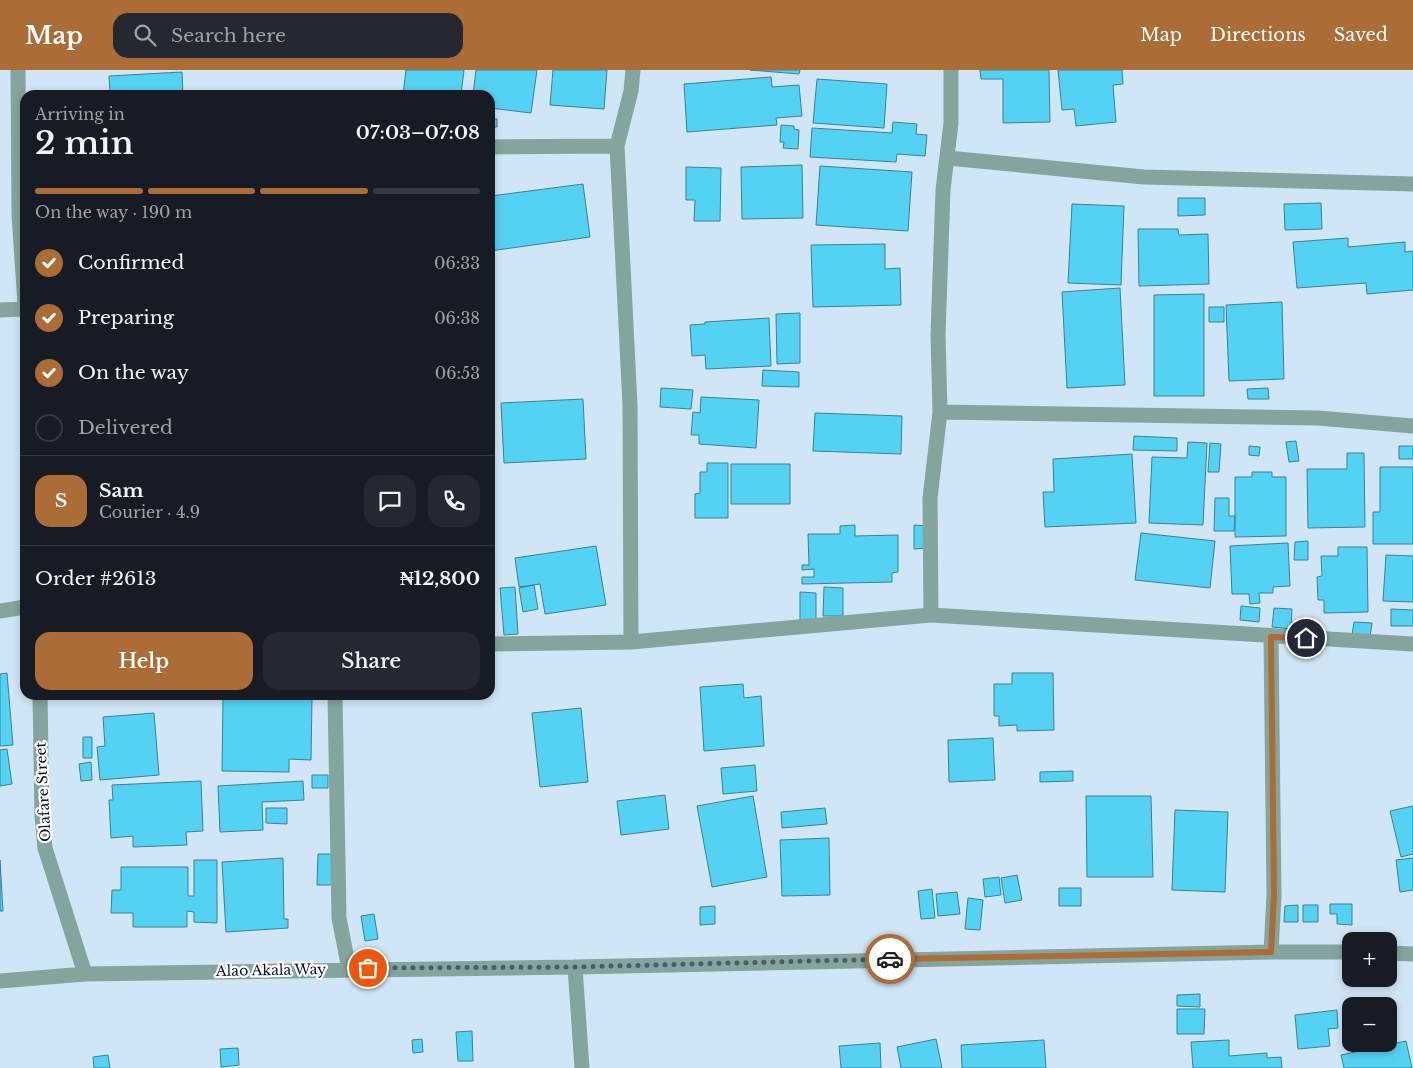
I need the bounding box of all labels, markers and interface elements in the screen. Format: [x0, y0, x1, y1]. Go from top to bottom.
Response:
search box [113, 13, 463, 58]
text: Map [25, 21, 83, 50]
icon: search [131, 21, 159, 49]
text: Search here [171, 24, 286, 47]
text: Map [1140, 24, 1182, 46]
text: Directions [1210, 24, 1306, 46]
text: Saved [1334, 24, 1388, 46]
text: Arriving in [35, 104, 125, 124]
text: 07:03–07:08 [356, 121, 480, 144]
text: 2 min [35, 123, 134, 163]
text: On the way · 190 m [35, 202, 192, 222]
icon: check [35, 249, 63, 277]
text: Confirmed [78, 251, 184, 274]
text: 06:33 [434, 253, 480, 273]
icon: check [35, 304, 63, 332]
text: Preparing [78, 306, 174, 329]
text: 06:38 [434, 308, 480, 328]
icon: check [35, 359, 63, 387]
text: On the way [78, 361, 189, 384]
text: 06:53 [435, 363, 480, 383]
text: Delivered [78, 416, 173, 439]
button: chat [364, 475, 416, 527]
button: phone [428, 475, 480, 527]
text: Sam [99, 479, 144, 502]
text: S [55, 489, 67, 512]
text: Courier · 4.9 [99, 502, 200, 522]
text: Order #2613 [35, 567, 156, 590]
text: ₦12,800 [400, 567, 480, 590]
pin [1285, 617, 1327, 659]
icon: home [1292, 624, 1320, 652]
button: Help [35, 632, 253, 690]
button: Share [263, 632, 480, 690]
street label: Olafare Street [31, 741, 55, 842]
map controls [1342, 932, 1397, 1052]
button: + [1342, 932, 1397, 987]
courier [865, 934, 915, 984]
icon: car [876, 945, 904, 973]
pin [347, 947, 389, 989]
icon: bag [354, 954, 382, 982]
street label: Alao Akala Way [215, 960, 326, 980]
button: − [1342, 997, 1397, 1052]

